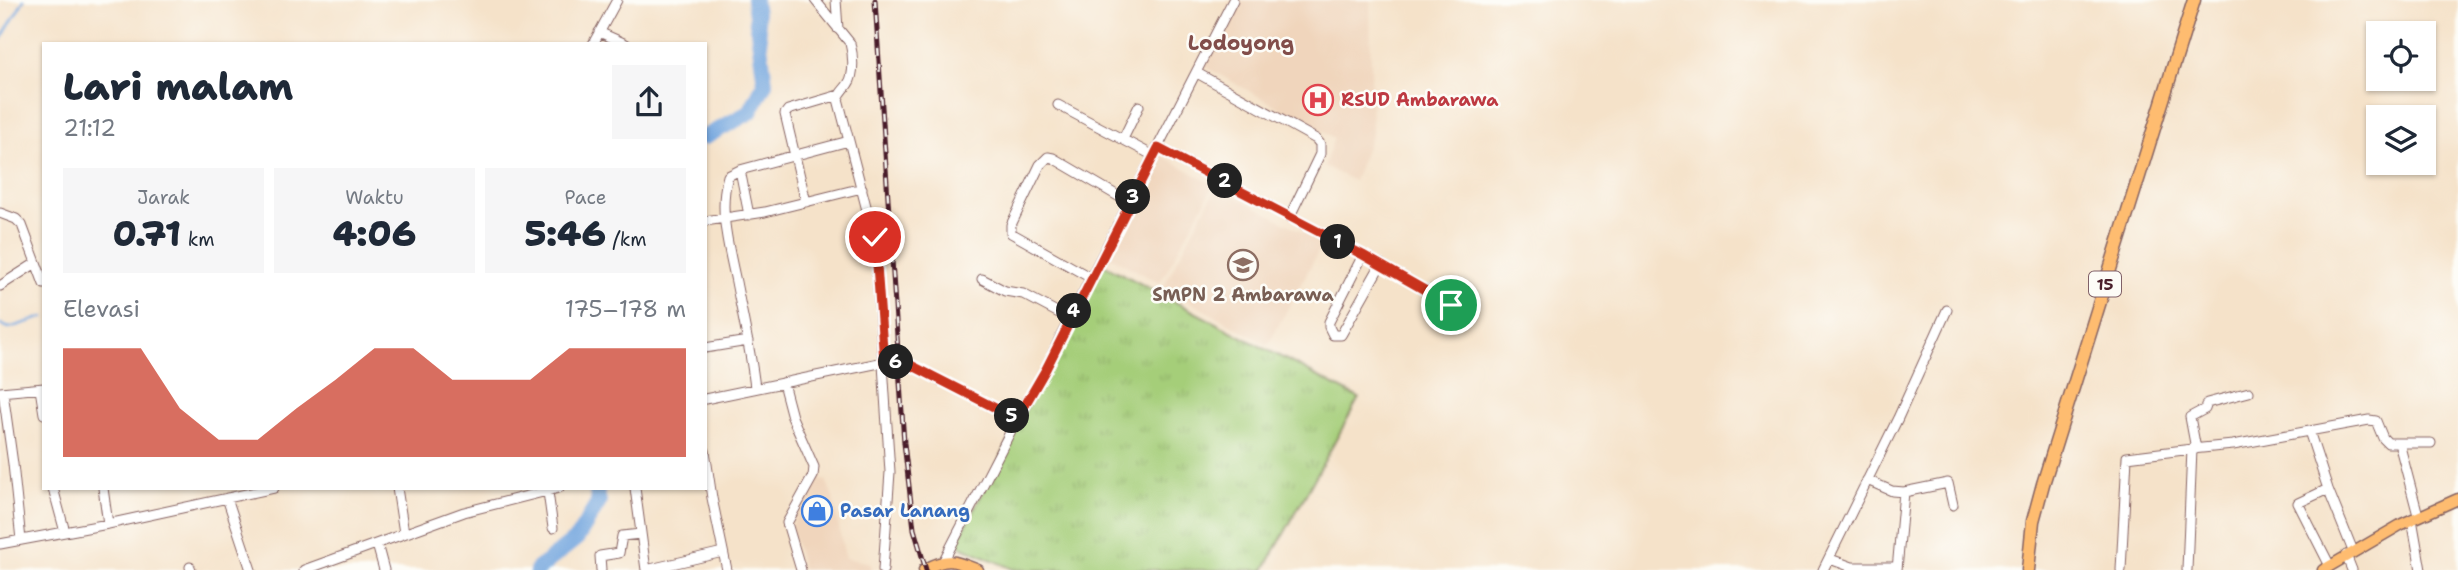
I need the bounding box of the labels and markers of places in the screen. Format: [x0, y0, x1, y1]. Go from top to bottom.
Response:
hospital icon: RSUD Ambarawa [1301, 83, 1335, 117]
place label: RSUD Ambarawa [1341, 88, 1499, 112]
pin: 2 [1208, 164, 1242, 198]
pin: 3 [1116, 180, 1150, 214]
pin [845, 207, 905, 267]
pin: 1 [1320, 224, 1356, 260]
school or university icon: SMPN 2 Ambarawa [1226, 248, 1260, 282]
pin [1421, 275, 1481, 335]
place label: SMPN 2 Ambarawa [1152, 283, 1334, 307]
pin: 4 [1056, 294, 1092, 328]
pin: 6 [878, 344, 914, 380]
pin: 5 [995, 398, 1030, 434]
shop icon: Pasar Lanang [800, 494, 834, 528]
place label: Pasar Lanang [840, 499, 970, 523]

